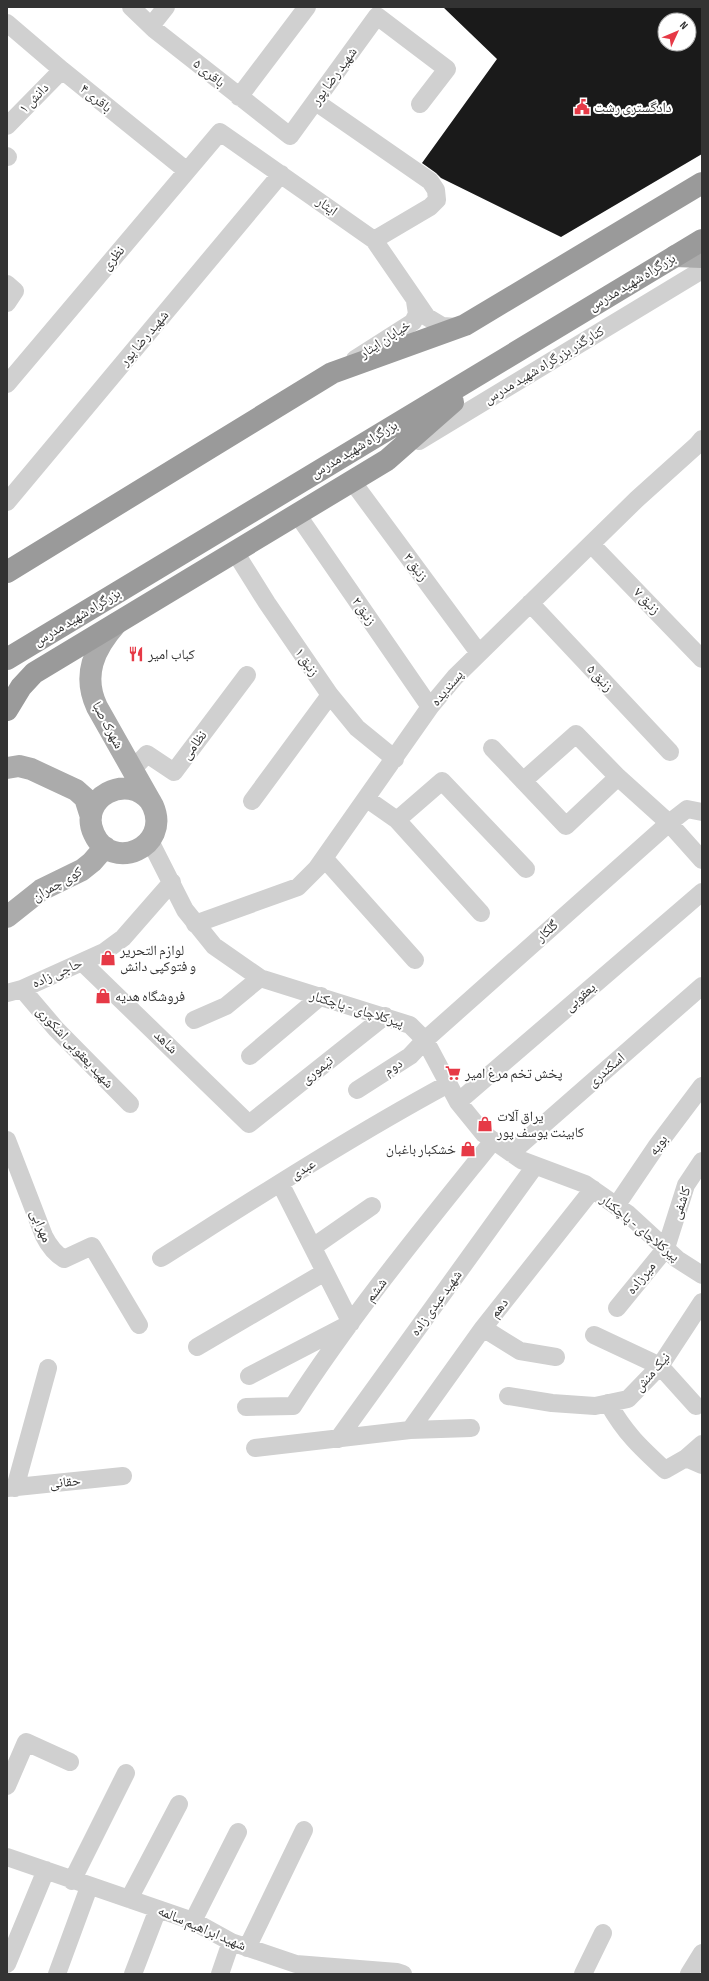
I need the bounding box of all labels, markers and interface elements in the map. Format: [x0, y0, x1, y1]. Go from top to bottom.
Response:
north arrow [657, 12, 697, 52]
text: N [677, 19, 691, 32]
street label: شهید رضا پور [307, 44, 361, 109]
street label: باقری ۵ [190, 55, 228, 91]
street label: دانش ۱ [15, 79, 53, 117]
street label: باقری ۴ [77, 80, 115, 116]
public building icon: دادگستری رشت [573, 98, 591, 116]
place label: دادگستری رشت [594, 99, 672, 116]
street label: ایثار [312, 192, 341, 219]
street label: نظری [98, 242, 128, 274]
street label: بزرگراه شهید مدرس [585, 249, 679, 315]
street label: شهید رضا پور [115, 307, 172, 370]
street label: خیابان ایثار [355, 316, 414, 362]
street label: کنارگذر بزرگراه شهید مدرس [481, 322, 608, 408]
street label: بزرگراه شهید مدرس [307, 416, 401, 482]
street label: زنبق ۳ [399, 550, 432, 585]
street label: بزرگراه شهید مدرس [30, 584, 124, 650]
street label: زنبق ۷ [629, 584, 664, 619]
street label: زنبق ۲ [347, 593, 380, 629]
street label: زنبق ۱ [290, 644, 323, 680]
restaurant icon: کباب امیر [127, 645, 145, 663]
place label: کباب امیر [147, 646, 195, 663]
street label: زنبق ۵ [583, 661, 617, 696]
street label: پسندیده [427, 666, 467, 710]
street label: شهرک صبا [88, 698, 128, 752]
street label: نظامی [178, 727, 211, 763]
street label: کوی چمران [29, 863, 85, 905]
street label: گلکار [531, 916, 562, 946]
place label: لوازم التحریر و فتوکپی دانش [119, 942, 196, 975]
shop icon: لوازم التحریر و فتوکپی دانش [99, 949, 117, 967]
street label: حاجی زاده [29, 954, 85, 992]
street label: یعقوبی [561, 979, 599, 1015]
street label: پیرکلاچای - پاچکنار [307, 986, 406, 1032]
shop icon: فروشگاه هدیه [94, 987, 112, 1005]
place label: فروشگاه هدیه [115, 988, 185, 1005]
street label: شهید یعقوبی اشکوری [33, 1002, 117, 1092]
street label: شاهد [151, 1027, 181, 1057]
street label: اسکندری [584, 1049, 628, 1091]
street label: تیموری [297, 1052, 337, 1088]
street label: دوم [380, 1055, 406, 1080]
supermarket icon: پخش تخم مرغ امیر [444, 1064, 462, 1082]
place label: پخش تخم مرغ امیر [464, 1065, 563, 1083]
place label: یراق آلات کابینت یوسف پور [496, 1108, 584, 1141]
shop icon: یراق آلات کابینت یوسف پور [476, 1115, 494, 1133]
street label: بویه [645, 1131, 671, 1159]
shop icon: خشکبار باغبان [459, 1140, 477, 1158]
place label: خشکبار باغبان [386, 1141, 456, 1158]
street label: عبدی [287, 1155, 319, 1183]
street label: کاشفی [667, 1184, 695, 1222]
street label: پیرکلاچای - پاچکنار [596, 1190, 683, 1265]
street label: مهرابی [26, 1207, 56, 1245]
street label: میرزاده [623, 1258, 659, 1298]
street label: شهید عبدی زاده [406, 1267, 466, 1339]
street label: ششم [361, 1275, 391, 1306]
street label: دهم [486, 1295, 513, 1322]
street label: نیک منش [630, 1349, 674, 1395]
street label: حقانی [49, 1472, 82, 1492]
street label: شهید ابراهیم سالمه [155, 1902, 249, 1955]

